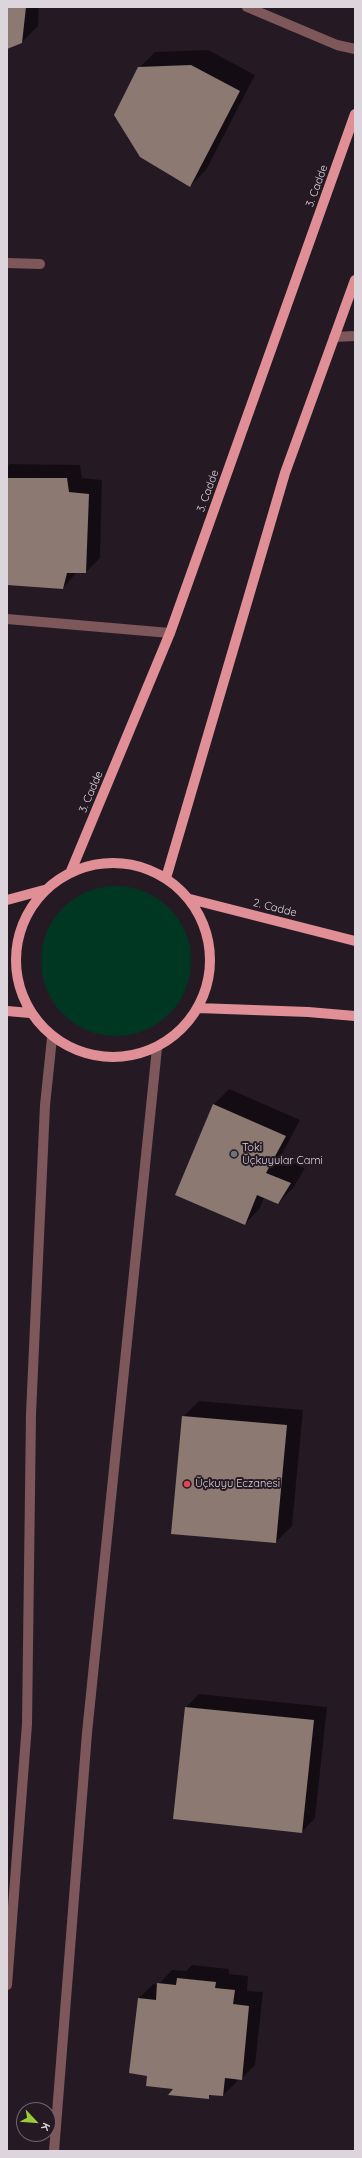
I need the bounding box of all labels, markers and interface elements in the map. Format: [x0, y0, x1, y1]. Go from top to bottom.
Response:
street label: 3. Cadde [303, 163, 331, 209]
street label: 3. Cadde [194, 468, 222, 514]
street label: 3. Cadde [76, 769, 106, 815]
street label: 2. Cadde [252, 896, 298, 920]
place label: Toki Üçkuyular Cami [242, 1141, 323, 1167]
marker: Toki Üçkuyular Cami [229, 1149, 239, 1159]
place label: Üçkuyu Eczanesi [195, 1477, 280, 1491]
marker: Üçkuyu Eczanesi [182, 1479, 192, 1489]
north arrow [16, 2102, 56, 2142]
text: K [38, 2121, 54, 2133]

